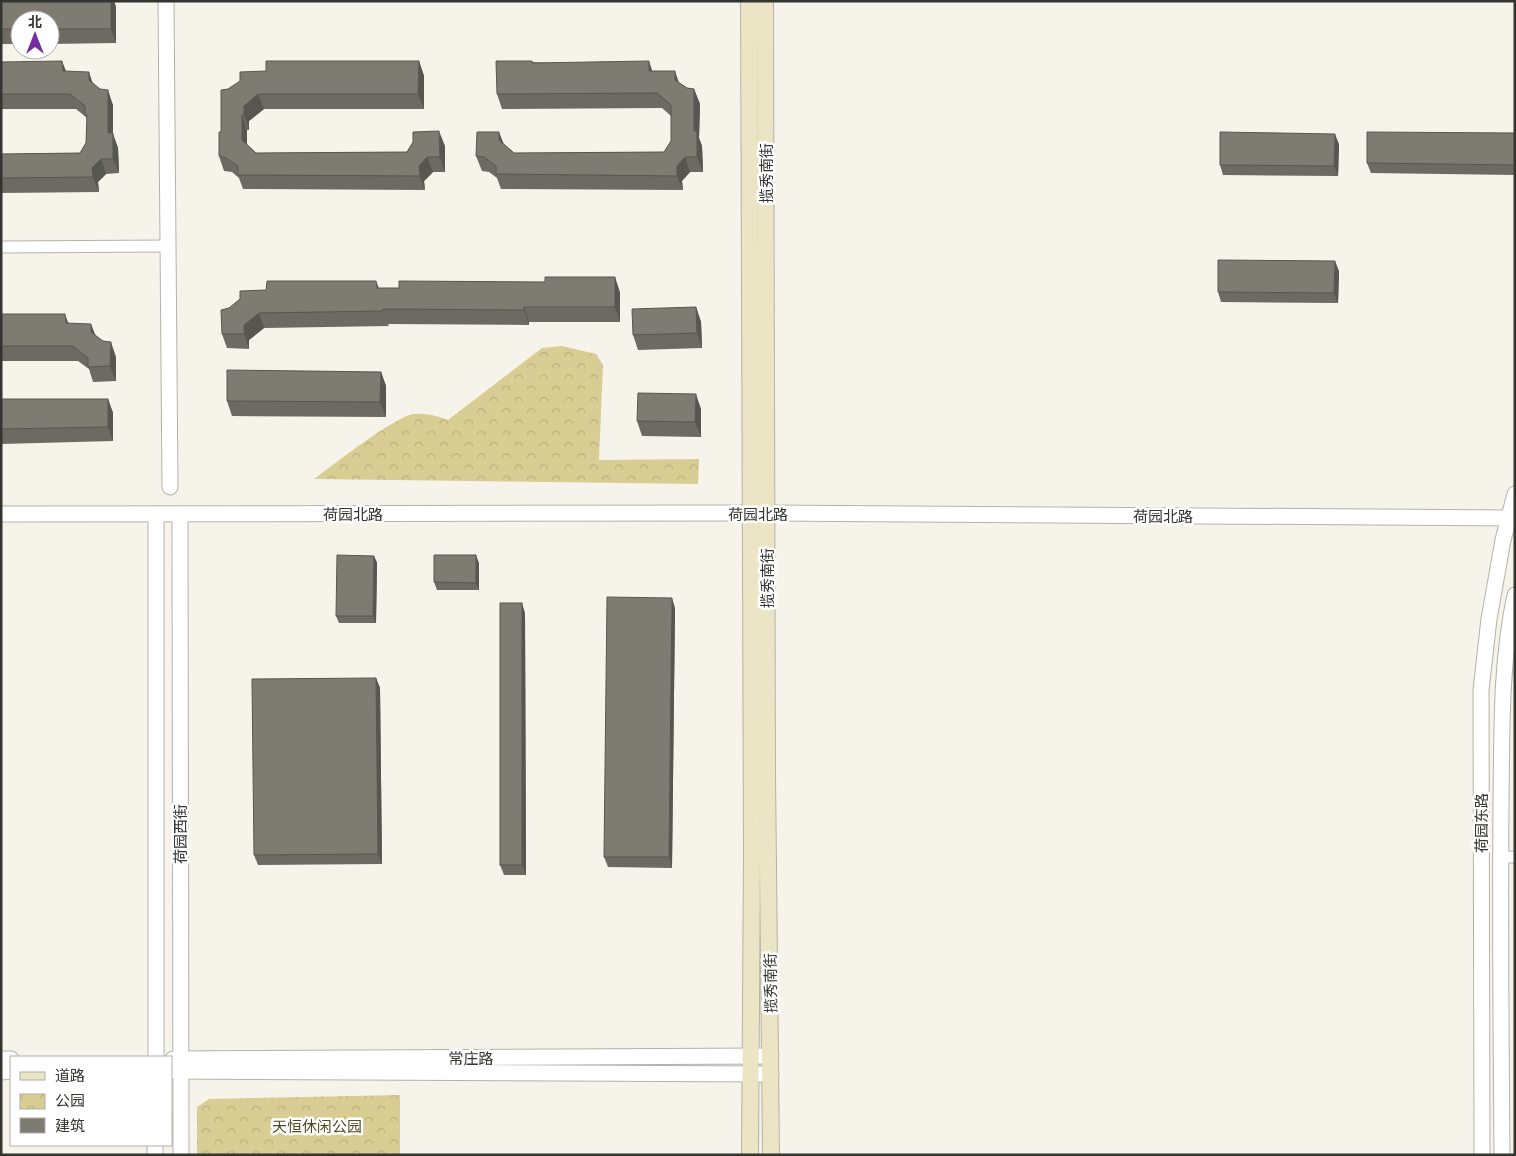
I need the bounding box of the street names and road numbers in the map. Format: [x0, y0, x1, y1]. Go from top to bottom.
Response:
street label: 揽秀南街 [757, 143, 775, 203]
street label: 荷园北路 [323, 505, 383, 523]
street label: 荷园北路 [728, 505, 788, 523]
street label: 荷园北路 [1133, 507, 1193, 525]
street label: 揽秀南街 [758, 548, 776, 608]
street label: 荷园东路 [1472, 793, 1490, 853]
street label: 荷园西街 [171, 804, 189, 864]
street label: 揽秀南街 [760, 953, 780, 1013]
street label: 常庄路 [448, 1049, 494, 1067]

